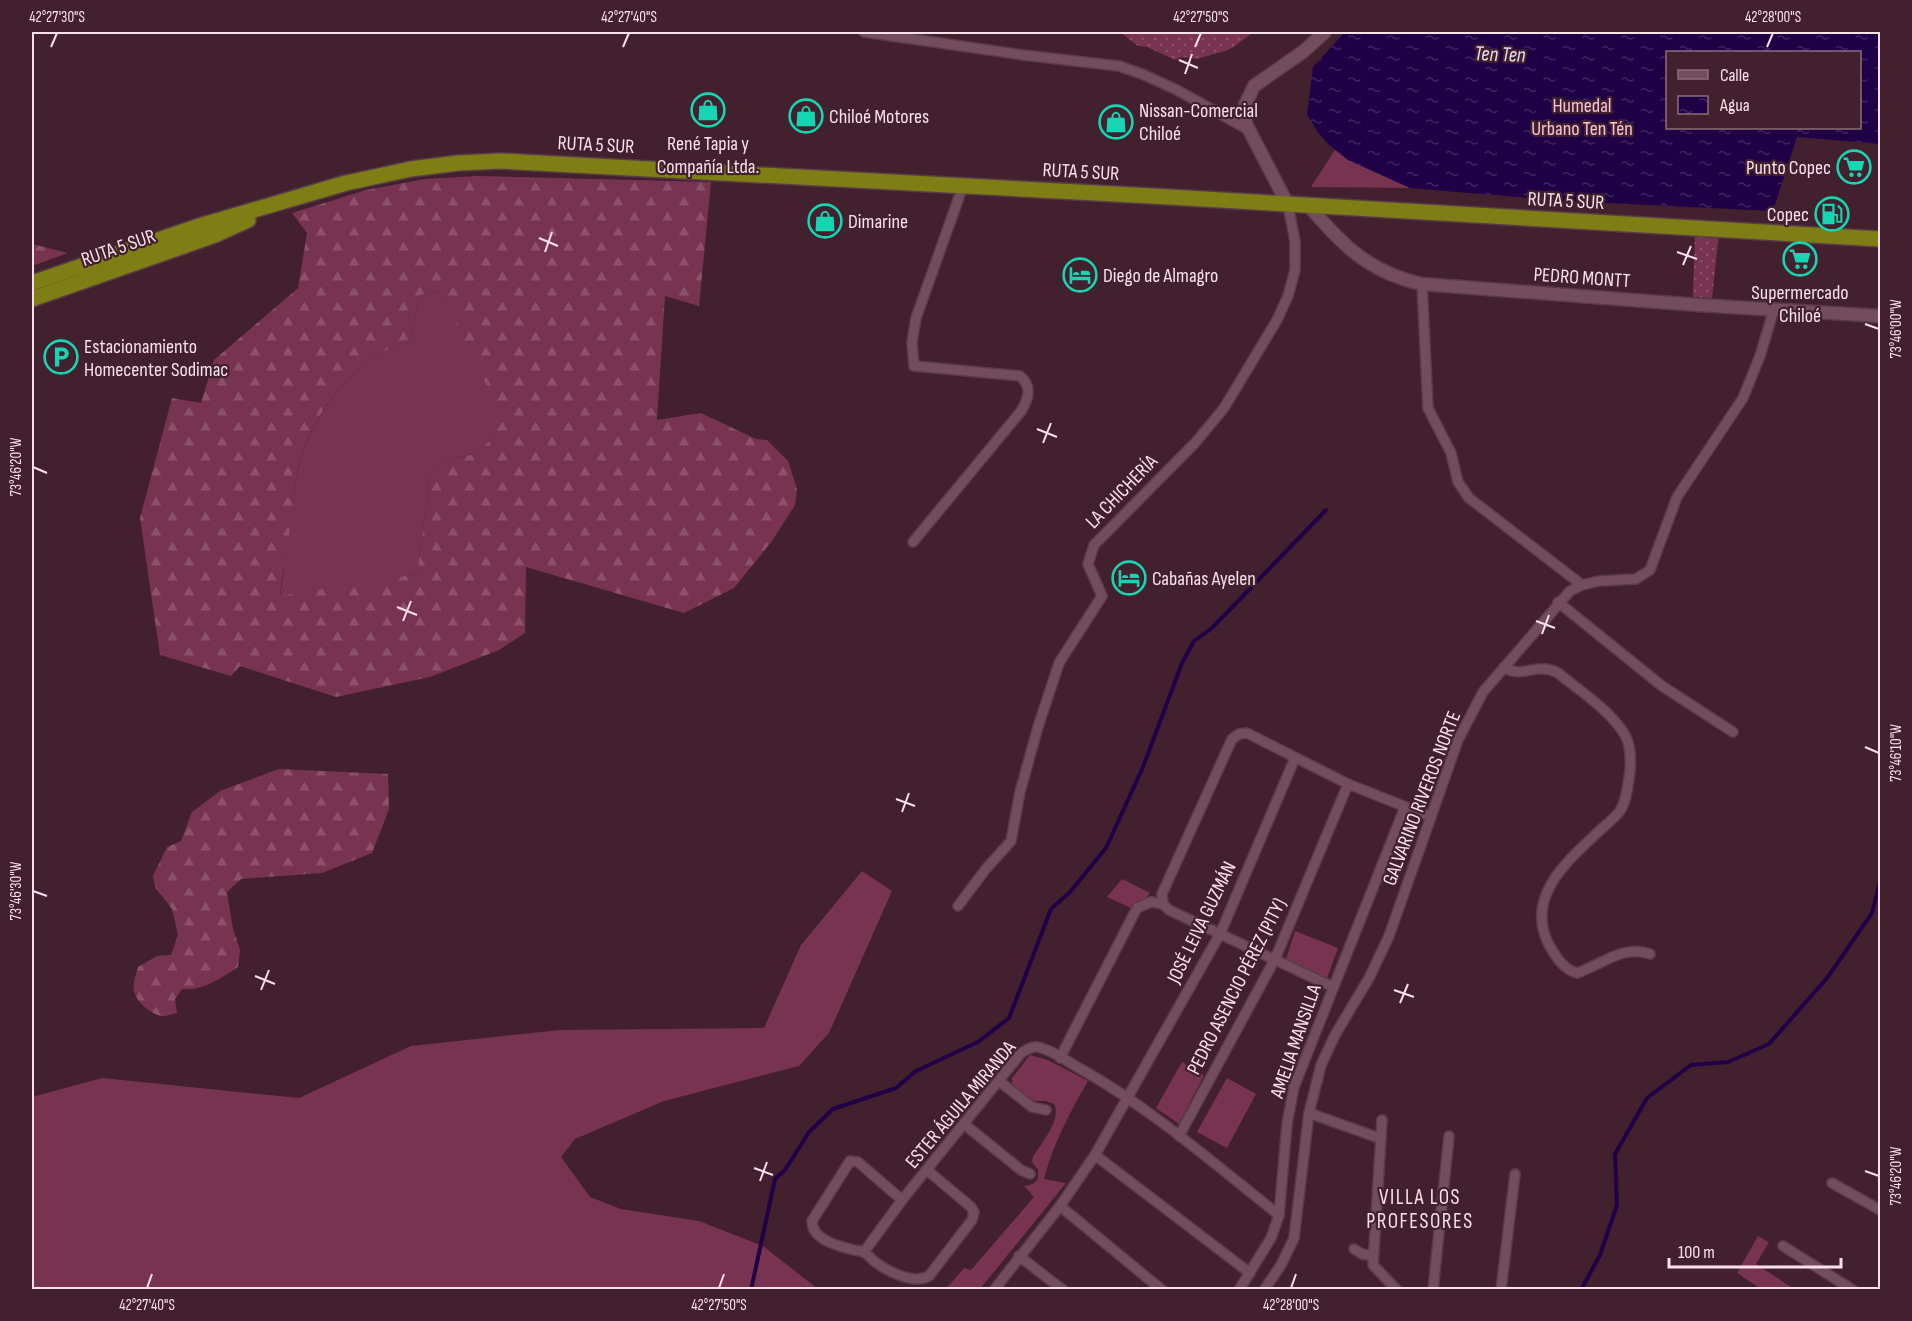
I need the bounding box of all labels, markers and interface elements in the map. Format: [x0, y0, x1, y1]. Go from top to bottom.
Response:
text: 42°27'30"S [29, 8, 85, 27]
text: 42°27'40"S [601, 8, 657, 27]
text: 42°27'50"S [1173, 8, 1229, 27]
text: 42°28'00"S [1745, 8, 1801, 27]
water label: Ten Ten [1474, 41, 1526, 68]
legend [1666, 51, 1861, 129]
text: Calle [1720, 65, 1749, 86]
shop icon: René Tapia y Compañía Ltda. [690, 92, 726, 128]
park label: Humedal Urbano Ten Tén [1531, 94, 1633, 141]
text: Agua [1719, 95, 1750, 116]
shop icon: Chiloé Motores [788, 98, 824, 134]
place label: Nissan-Comercial Chiloé [1139, 99, 1258, 146]
shop icon: Nissan-Comercial Chiloé [1098, 104, 1134, 140]
place label: Chiloé Motores [829, 105, 929, 129]
street label: RUTA 5 SUR [557, 131, 635, 159]
place label: René Tapia y Compañía Ltda. [657, 132, 759, 179]
supermarket icon: Punto Copec [1836, 149, 1872, 185]
place label: Punto Copec [1746, 156, 1831, 180]
street label: RUTA 5 SUR [1042, 158, 1120, 186]
street label: RUTA 5 SUR [1527, 187, 1605, 215]
fuel station icon: Copec [1814, 196, 1850, 232]
shop icon: Dimarine [807, 203, 843, 239]
place label: Copec [1767, 203, 1809, 227]
place label: Dimarine [848, 210, 908, 234]
street label: RUTA 5 SUR [78, 224, 159, 272]
supermarket icon: Supermercado Chiloé [1782, 241, 1818, 277]
hotel icon: Diego de Almagro [1062, 257, 1098, 293]
street label: PEDRO MONTT [1533, 263, 1631, 293]
place label: Diego de Almagro [1103, 264, 1218, 288]
place label: Supermercado Chiloé [1751, 281, 1849, 328]
text: 73°46'00"W [1887, 299, 1906, 359]
place label: Estacionamiento Homecenter Sodimac [84, 335, 228, 382]
parking icon: Estacionamiento Homecenter Sodimac [43, 339, 79, 375]
text: 73°46'20"W [7, 437, 26, 496]
street label: LA CHICHERÍA [1081, 450, 1163, 534]
hotel icon: Cabañas Ayelen [1111, 560, 1147, 596]
place label: Cabañas Ayelen [1152, 567, 1256, 591]
street label: GALVARINO RIVEROS NORTE [1378, 708, 1466, 889]
text: 73°46'10"W [1887, 724, 1906, 782]
street label: JOSÉ LEIVA GUZMÁN [1162, 858, 1242, 988]
text: 73°46'30"W [7, 861, 26, 920]
street label: PEDRO ASENCIO PÉREZ (PITY) [1182, 894, 1292, 1079]
street label: AMELIA MANSILLA [1265, 981, 1327, 1102]
street label: ESTER ÁGUILA MIRANDA [900, 1036, 1021, 1173]
text: 73°46'20"W [1887, 1146, 1906, 1205]
district label: VILLA LOS PROFESORES [1366, 1185, 1474, 1234]
scale bar [1669, 1231, 1842, 1269]
text: 100 m [1678, 1242, 1715, 1263]
text: 42°27'40"S [119, 1296, 175, 1315]
text: 42°27'50"S [691, 1296, 747, 1315]
text: 42°28'00"S [1263, 1296, 1319, 1315]

